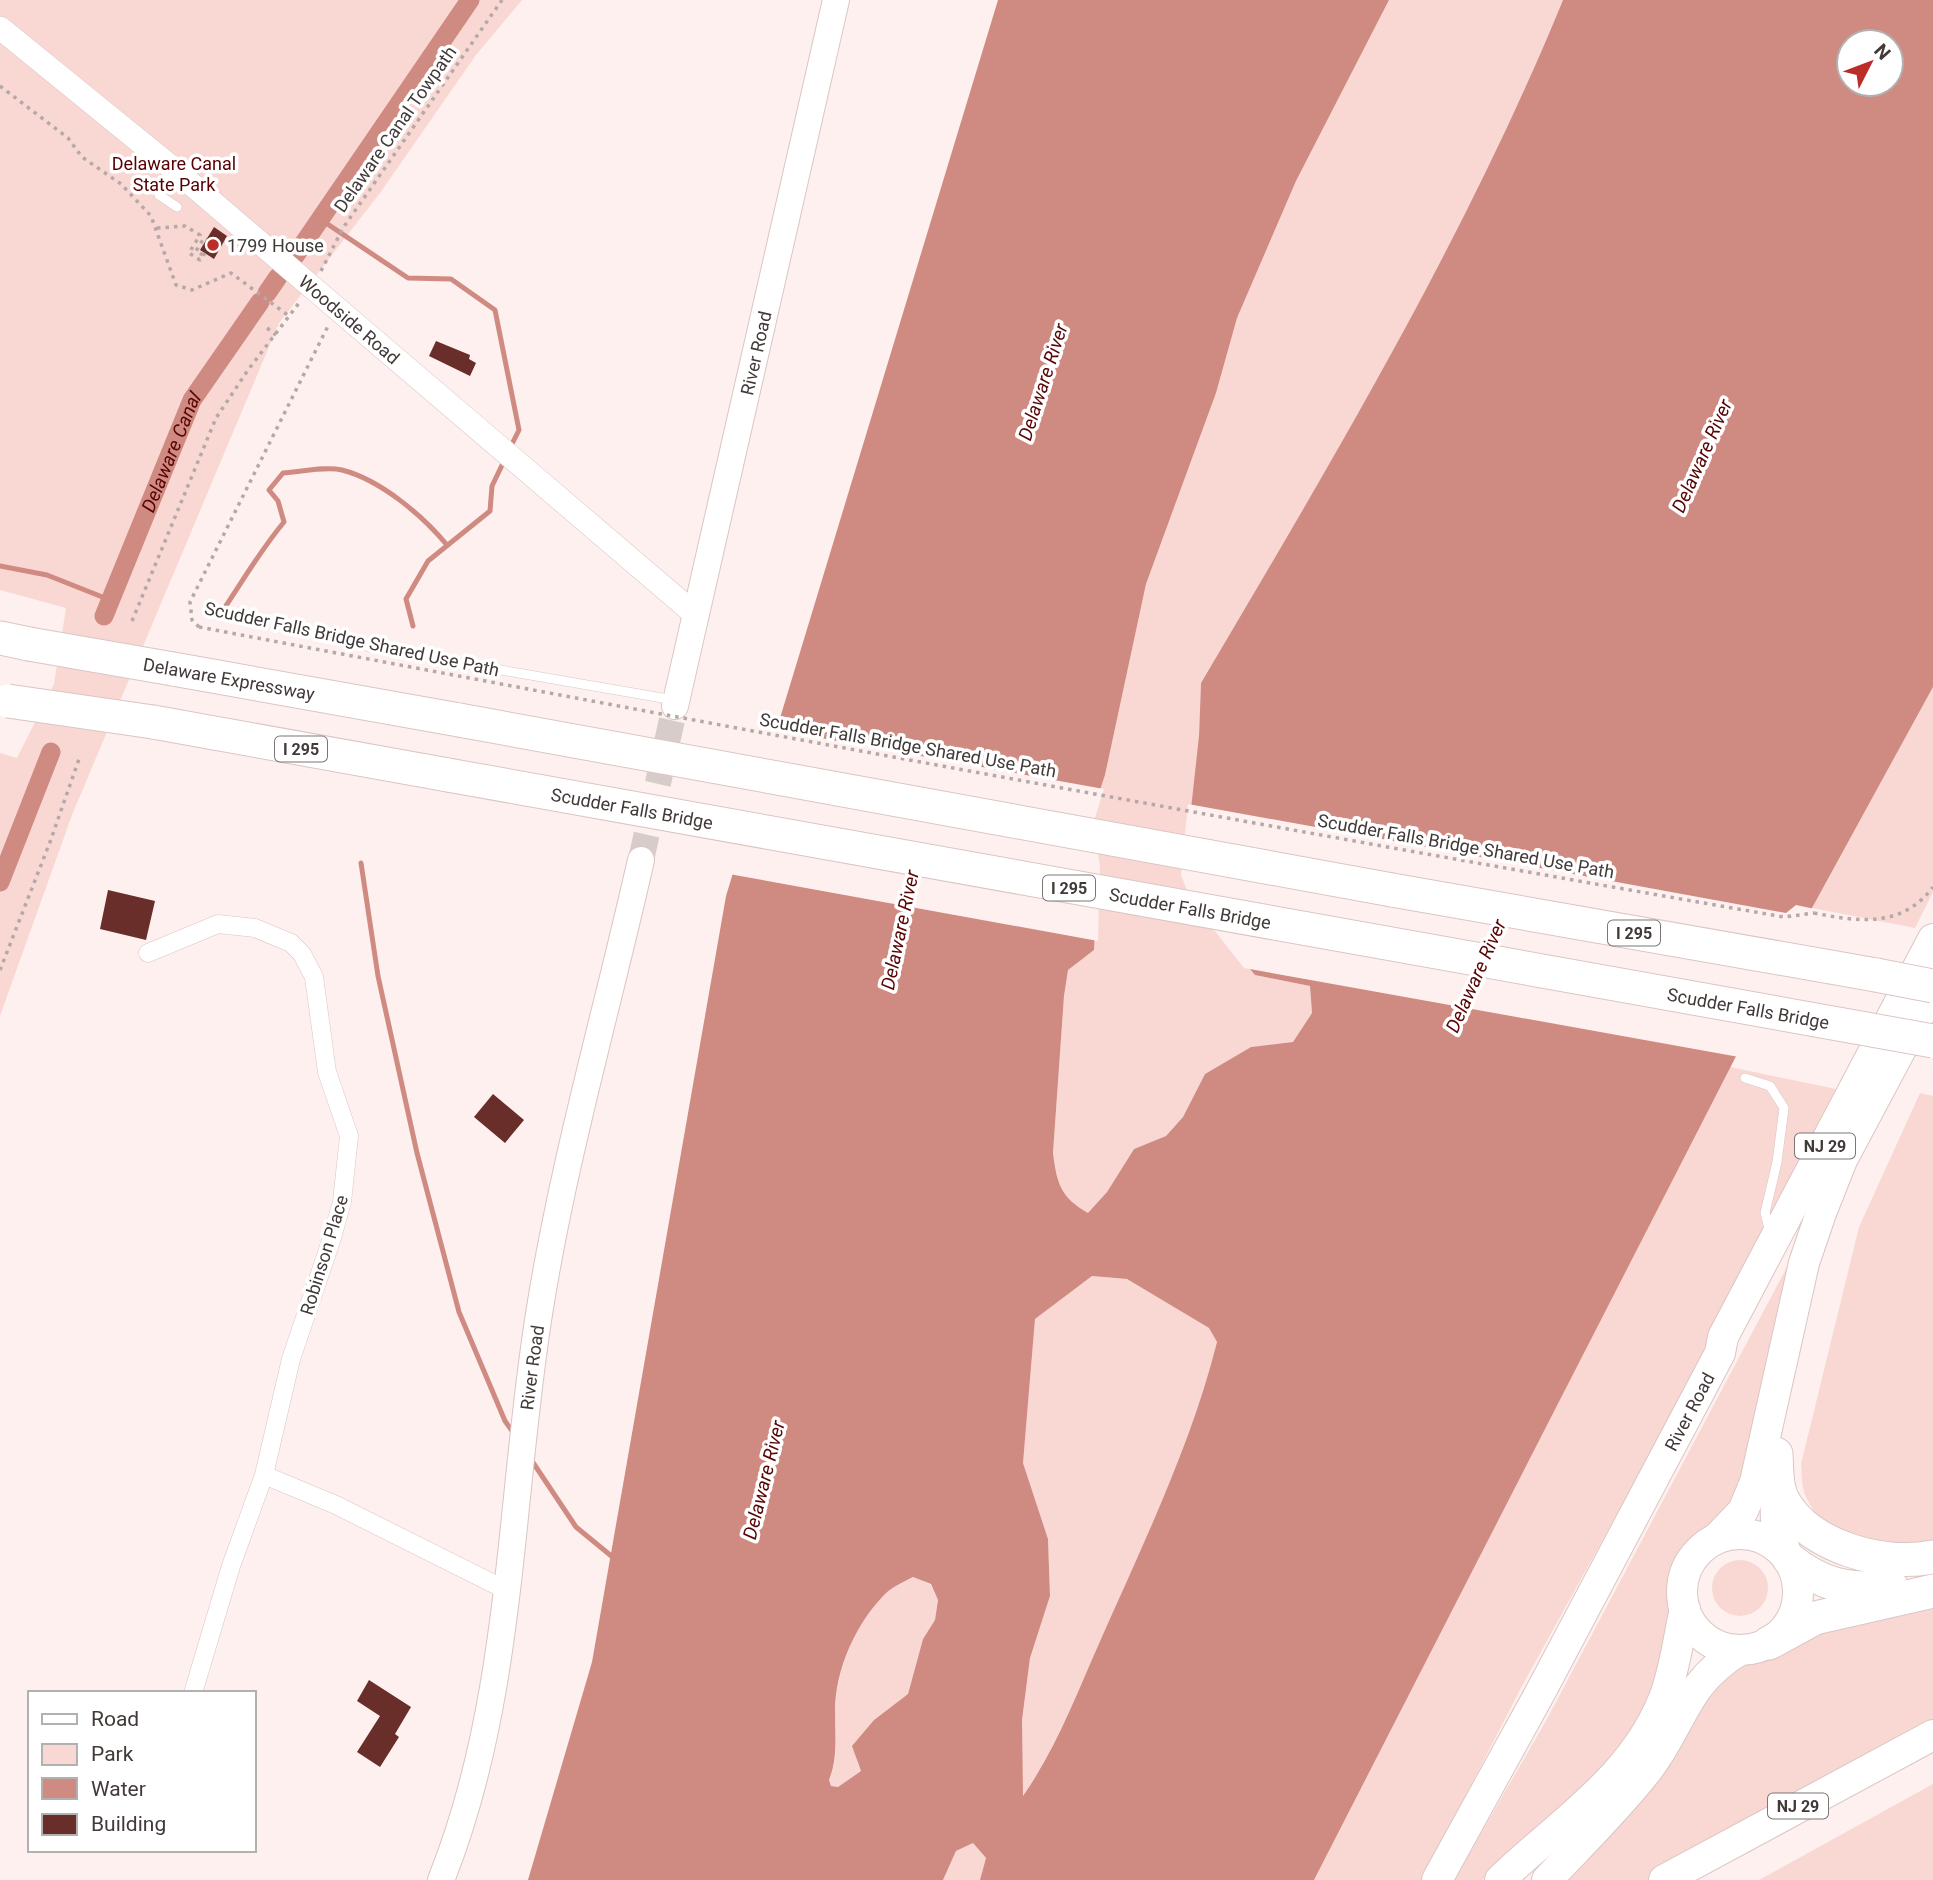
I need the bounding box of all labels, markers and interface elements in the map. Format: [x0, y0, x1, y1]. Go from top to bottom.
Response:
north arrow [1835, 28, 1905, 98]
text: N [1869, 39, 1895, 65]
street label: Delaware Canal Towpath [330, 42, 460, 216]
park label: Delaware Canal State Park [112, 153, 236, 195]
place label: 1799 House [227, 235, 324, 256]
marker: 1799 House [205, 237, 221, 253]
street label: Woodside Road [295, 270, 404, 368]
street label: River Road [736, 309, 775, 397]
water label: Delaware River [1013, 320, 1073, 443]
water label: Delaware Canal [136, 387, 206, 515]
water label: Delaware River [1667, 395, 1738, 516]
street label: Scudder Falls Bridge Shared Use Path [203, 597, 501, 681]
street label: Delaware Expressway [142, 654, 317, 705]
street label: Scudder Falls Bridge Shared Use Path [758, 709, 1058, 781]
road number: I 295 [275, 736, 327, 762]
street label: Scudder Falls Bridge [549, 783, 715, 833]
street label: Scudder Falls Bridge Shared Use Path [1316, 810, 1616, 882]
water label: Delaware River [876, 867, 924, 992]
road number: I 295 [1043, 876, 1095, 900]
street label: Scudder Falls Bridge [1108, 883, 1273, 933]
water label: Delaware River [1441, 915, 1512, 1036]
road number: I 295 [1608, 920, 1660, 945]
street label: Scudder Falls Bridge [1666, 983, 1831, 1033]
road number: NJ 29 [1795, 1134, 1855, 1158]
street label: Robinson Place [296, 1193, 352, 1317]
street label: River Road [516, 1324, 548, 1411]
street label: River Road [1660, 1369, 1718, 1454]
water label: Delaware River [738, 1418, 790, 1542]
legend [28, 1691, 256, 1852]
text: Road [91, 1707, 139, 1731]
text: Park [91, 1742, 134, 1766]
text: Water [91, 1777, 146, 1801]
road number: NJ 29 [1768, 1794, 1828, 1818]
text: Building [91, 1812, 166, 1836]

